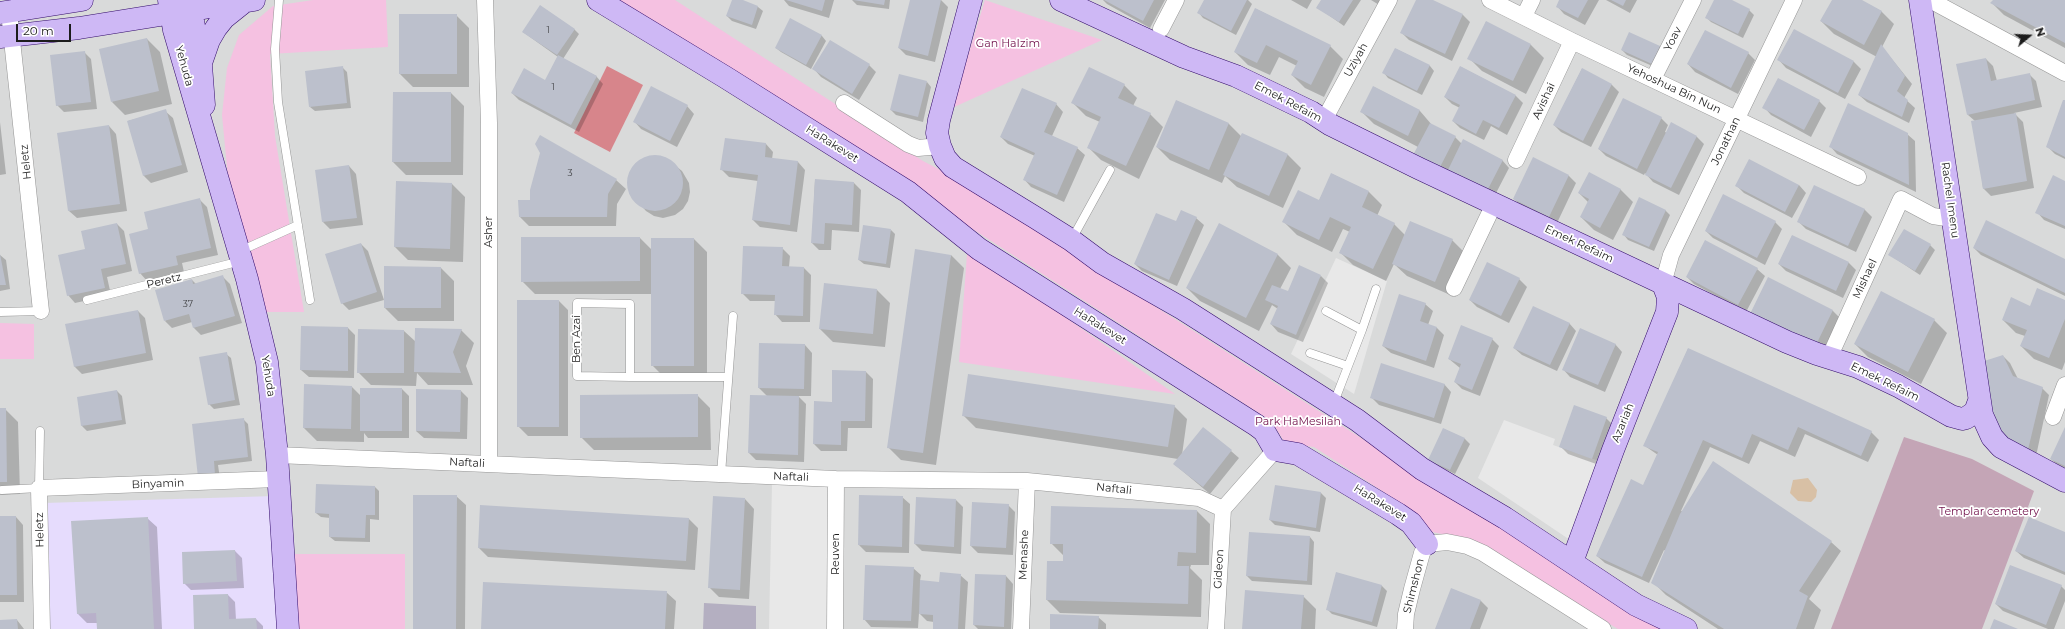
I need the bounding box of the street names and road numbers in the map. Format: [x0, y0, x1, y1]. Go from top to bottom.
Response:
street label: Yoav [1661, 25, 1685, 53]
street label: Uziyah [1341, 41, 1371, 79]
street label: Yehuda [172, 44, 196, 88]
street label: Yehoshua Bin Nun [1625, 61, 1723, 117]
street label: Emek Refaim [1252, 79, 1324, 125]
street label: Avishai [1530, 81, 1558, 121]
street label: Jonathan [1709, 115, 1743, 167]
street label: HaRakevet [803, 123, 861, 165]
street label: Heletz [18, 144, 34, 180]
street label: Rachel Imenu [1938, 161, 1962, 239]
street label: Asher [482, 216, 496, 248]
street label: Emek Refaim [1542, 222, 1616, 266]
street label: Mishael [1850, 257, 1880, 301]
street label: Peretz [145, 270, 183, 292]
street label: HaRakevet [1071, 305, 1129, 347]
street label: Ben Azai [570, 315, 584, 363]
street label: Yehuda [258, 354, 278, 398]
street label: Emek Refaim [1849, 360, 1921, 404]
street label: Azariah [1609, 401, 1637, 445]
street label: Naftali [449, 455, 485, 471]
street label: Naftali [773, 470, 809, 484]
street label: Binyamin [131, 476, 185, 492]
street label: Naftali [1096, 481, 1132, 497]
street label: HaRakevet [1351, 482, 1409, 524]
street label: Heletz [33, 512, 47, 548]
street label: Menashe [1017, 530, 1031, 580]
street label: Reuven [829, 533, 843, 575]
street label: Gideon [1211, 549, 1227, 589]
street label: Shimshon [1401, 557, 1427, 615]

